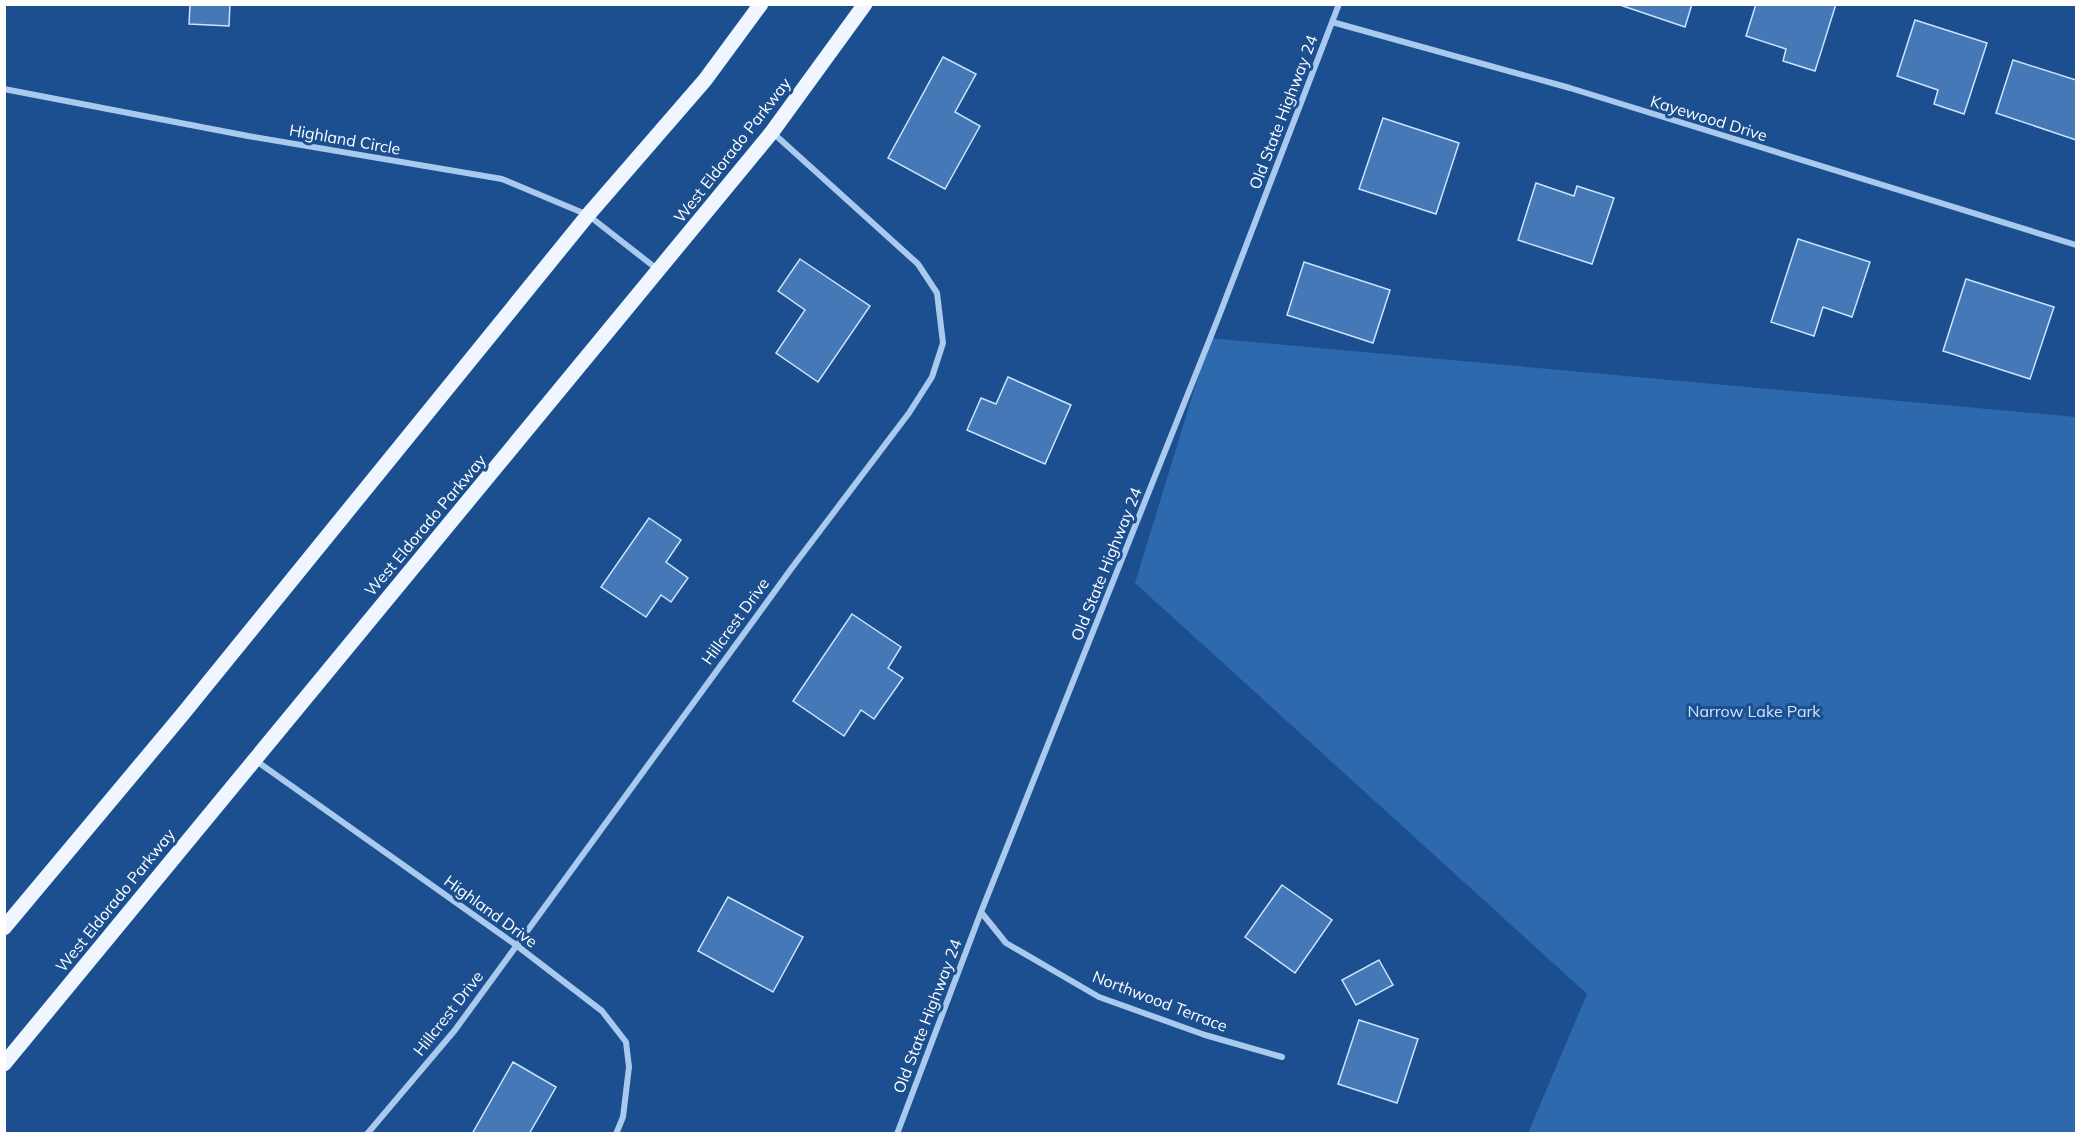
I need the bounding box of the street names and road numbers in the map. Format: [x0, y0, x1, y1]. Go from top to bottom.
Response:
street label: Old State Highway 24 [1244, 32, 1322, 192]
street label: West Eldorado Parkway [669, 73, 795, 227]
street label: Kayewood Drive [1648, 91, 1770, 145]
street label: Highland Circle [288, 119, 402, 159]
street label: West Eldorado Parkway [360, 450, 490, 600]
street label: Old State Highway 24 [1066, 484, 1146, 644]
street label: Hillcrest Drive [697, 574, 773, 668]
street label: West Eldorado Parkway [51, 824, 179, 976]
street label: Highland Drive [440, 870, 542, 952]
street label: Old State Highway 24 [888, 936, 966, 1096]
street label: Northwood Terrace [1090, 966, 1230, 1036]
street label: Hillcrest Drive [409, 967, 487, 1059]

